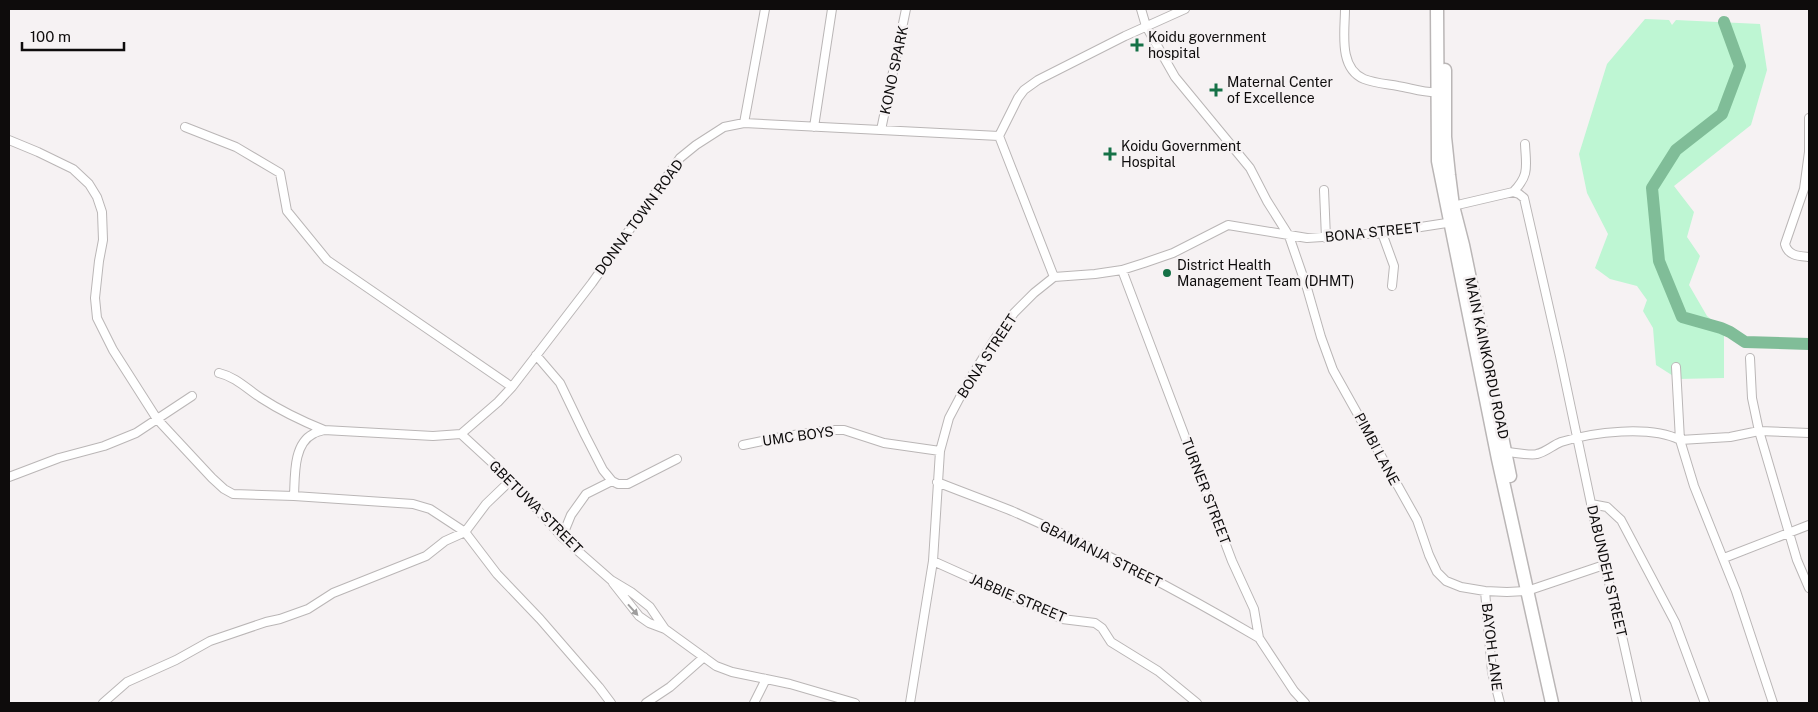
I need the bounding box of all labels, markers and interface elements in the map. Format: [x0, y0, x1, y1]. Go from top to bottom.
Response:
scale bar [22, 20, 125, 52]
street label: KONO SPARK [877, 24, 911, 116]
text: 100 m [30, 28, 71, 45]
place label: Koidu government hospital [1148, 29, 1266, 61]
marker: Koidu government hospital [1130, 38, 1144, 52]
place label: Maternal Center of Excellence [1227, 74, 1333, 106]
marker: Maternal Center of Excellence [1209, 83, 1223, 97]
place label: Koidu Government Hospital [1121, 138, 1241, 170]
marker: Koidu Government Hospital [1103, 147, 1117, 161]
street label: DONNA TOWN ROAD [592, 156, 686, 278]
street label: BONA STREET [1324, 219, 1422, 245]
place label: District Health Management Team (DHMT) [1177, 257, 1354, 289]
marker: District Health Management Team (DHMT) [1161, 267, 1173, 279]
street label: MAIN KAINKORDU ROAD [1462, 275, 1512, 441]
street label: BONA STREET [954, 311, 1020, 401]
street label: PIMBI LANE [1351, 410, 1403, 488]
street label: UMC BOYS [761, 423, 835, 449]
street label: TURNER STREET [1178, 436, 1234, 546]
street label: GBETUWA STREET [486, 457, 586, 557]
street label: DABUNDEH STREET [1584, 504, 1630, 638]
street label: GBAMANJA STREET [1037, 518, 1165, 590]
street label: JABBIE STREET [968, 571, 1068, 625]
street label: BAYOH LANE [1479, 602, 1505, 692]
one-way arrow [628, 603, 639, 616]

